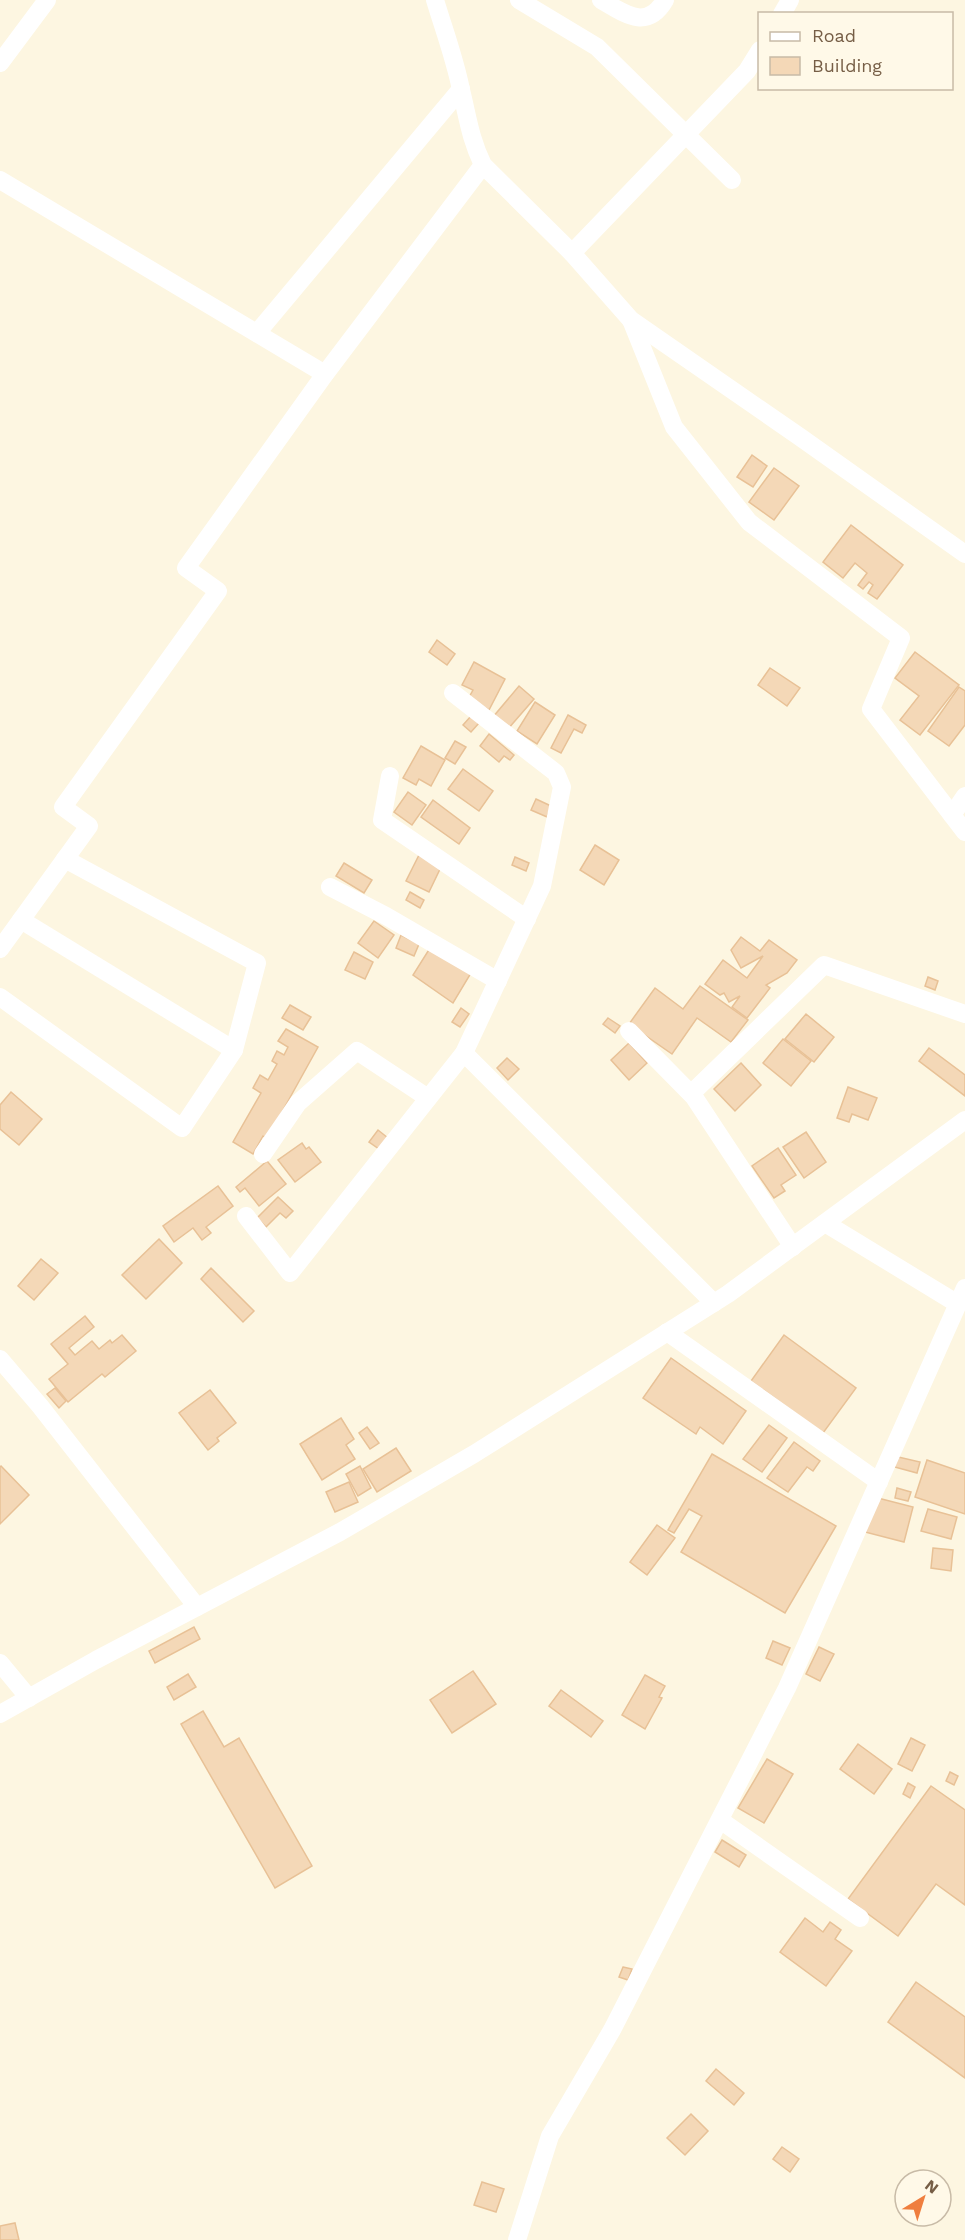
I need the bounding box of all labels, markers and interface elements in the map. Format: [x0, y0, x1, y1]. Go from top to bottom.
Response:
legend [758, 12, 953, 90]
text: Road [812, 25, 856, 46]
text: Building [812, 55, 882, 76]
north arrow [893, 2168, 953, 2228]
text: N [921, 2175, 942, 2198]

